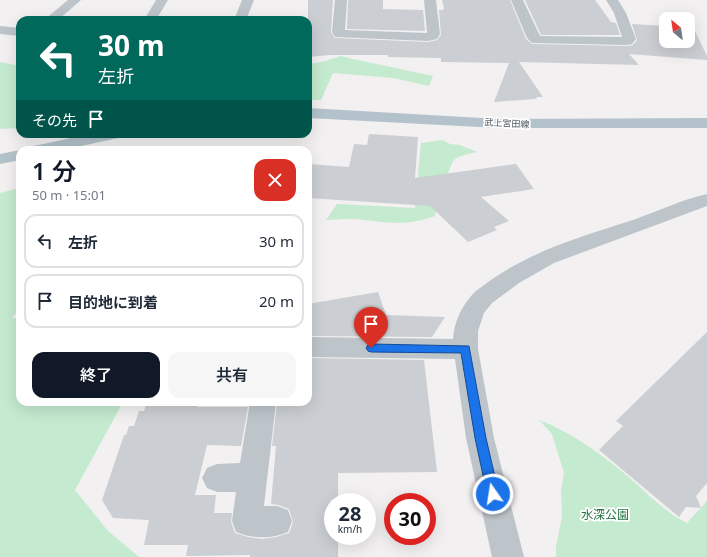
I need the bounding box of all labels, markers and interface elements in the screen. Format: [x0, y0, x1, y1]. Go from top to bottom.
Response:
north arrow [659, 12, 695, 48]
map controls [659, 12, 695, 48]
text: 30 m [98, 26, 165, 64]
icon: left [32, 32, 84, 84]
text: 左折 [98, 64, 134, 88]
icon: arrive [85, 108, 107, 130]
text: その先 [32, 110, 77, 130]
street label: 武上宮田線 [484, 115, 531, 131]
text: 1 分 [32, 154, 76, 187]
button: close [254, 159, 296, 201]
text: 50 m · 15:01 [32, 186, 106, 204]
icon: left [34, 230, 56, 252]
text: 30 m [259, 231, 294, 251]
text: 左折 [68, 232, 98, 252]
icon: arrive [34, 290, 56, 312]
text: 20 m [259, 291, 294, 311]
text: 目的地に到着 [68, 292, 158, 312]
pin [354, 307, 388, 348]
icon: arrive [360, 313, 382, 335]
button: 終了 [32, 352, 160, 398]
button: 共有 [168, 352, 296, 398]
position arrow [472, 473, 514, 515]
speed limit sign: 30 [384, 493, 436, 545]
text: 28 [339, 500, 361, 527]
park label: 水深公園 [581, 506, 629, 523]
text: km/h [338, 522, 362, 536]

